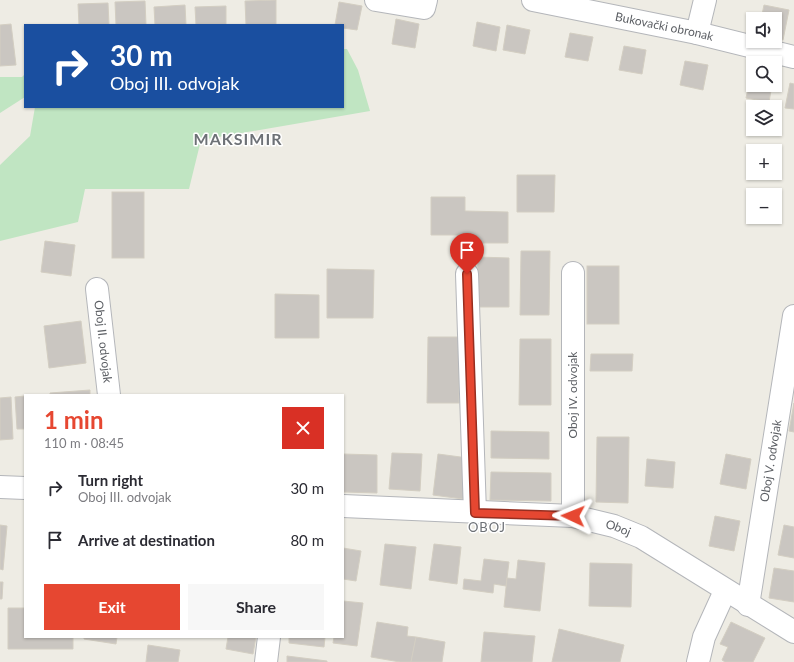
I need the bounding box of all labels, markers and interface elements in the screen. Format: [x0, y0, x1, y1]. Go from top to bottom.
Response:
street label: Bukovački obronak [614, 9, 716, 44]
map controls [746, 12, 782, 224]
button: sound [746, 12, 782, 48]
text: 30 m [110, 38, 173, 72]
icon: right [44, 40, 96, 92]
button: search [746, 56, 782, 92]
text: Oboj III. odvojak [110, 72, 239, 94]
button: layers [746, 100, 782, 136]
district label: MAKSIMIR [194, 129, 282, 148]
button: + [746, 144, 782, 180]
button: − [746, 188, 782, 224]
pin [450, 233, 484, 274]
icon: arrive [456, 239, 478, 261]
street label: Oboj II. odvojak [91, 300, 116, 385]
street label: Oboj IV. odvojak [565, 351, 580, 438]
text: 1 min [44, 405, 104, 434]
button: close [282, 407, 324, 449]
street label: Oboj V. odvojak [757, 418, 785, 503]
text: 110 m · 08:45 [44, 435, 124, 451]
text: Turn right [78, 471, 143, 489]
icon: right [44, 477, 66, 499]
text: 30 m [290, 479, 324, 497]
text: Oboj III. odvojak [78, 489, 171, 505]
position arrow [552, 495, 594, 537]
street label: Oboj [604, 516, 633, 539]
district label: OBOJ [468, 519, 506, 535]
icon: arrive [44, 529, 66, 551]
text: Arrive at destination [78, 531, 215, 549]
text: 80 m [290, 531, 324, 549]
button: Exit [44, 584, 180, 630]
button: Share [188, 584, 324, 630]

